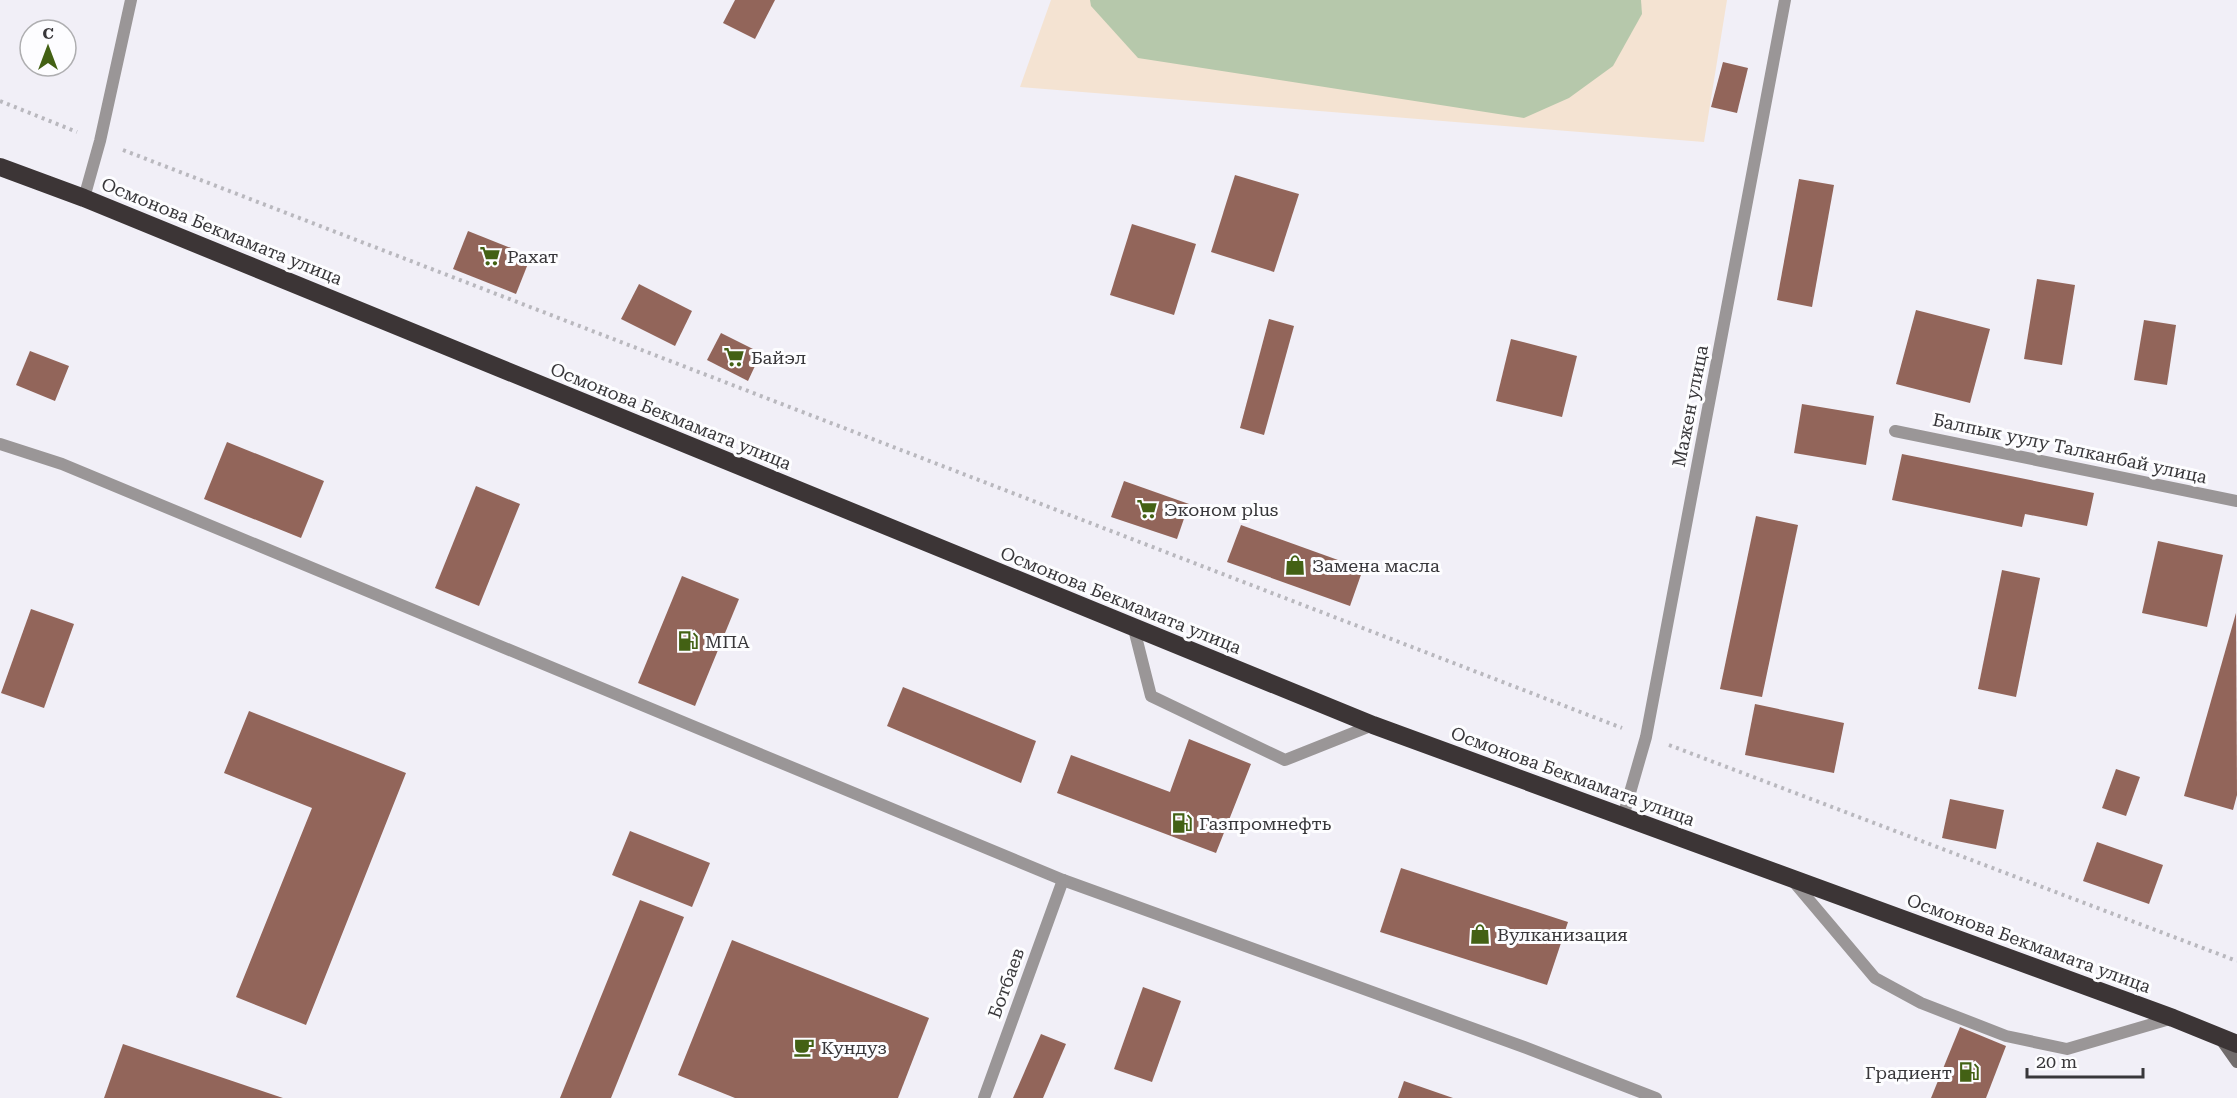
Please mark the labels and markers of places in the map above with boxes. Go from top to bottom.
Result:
supermarket icon: Рахат [478,244,502,268]
place label: Рахат [507,246,558,267]
supermarket icon: Байэл [722,345,746,369]
place label: Байэл [751,347,806,368]
supermarket icon: Эконом plus [1135,497,1159,521]
place label: Эконом plus [1164,499,1278,520]
shop icon: Замена масла [1283,553,1307,577]
place label: Замена масла [1312,555,1440,576]
fuel station icon: МПА [676,629,700,653]
place label: МПА [705,631,750,652]
fuel station icon: Газпромнефть [1170,811,1194,835]
place label: Газпромнефть [1199,813,1332,834]
shop icon: Вулканизация [1468,922,1492,946]
place label: Вулканизация [1497,924,1628,945]
cafe icon: Кундуз [792,1035,816,1059]
place label: Кундуз [821,1037,887,1058]
fuel station icon: Градиент [1957,1060,1981,1084]
place label: Градиент [1865,1062,1952,1083]

